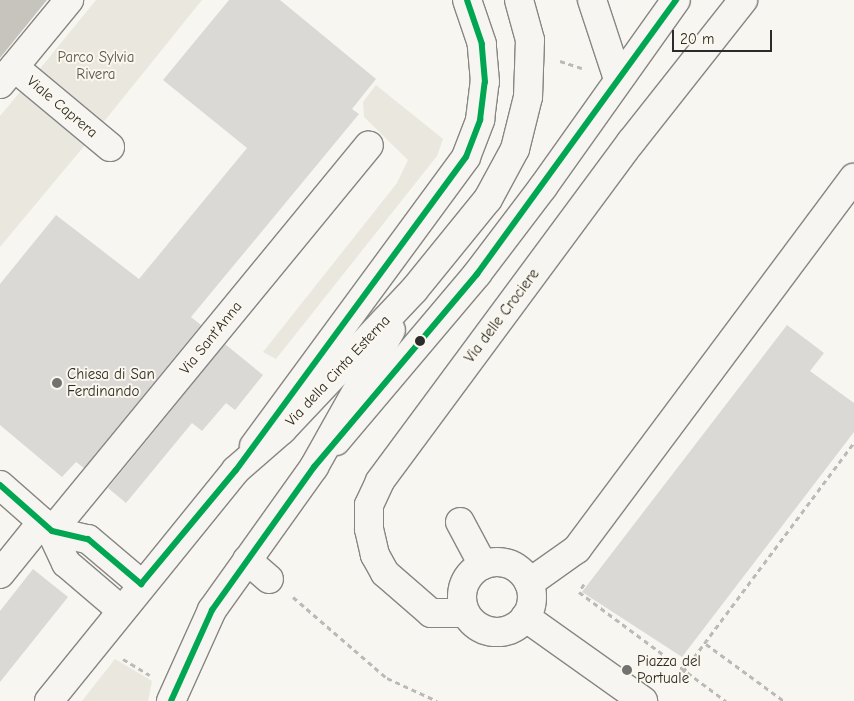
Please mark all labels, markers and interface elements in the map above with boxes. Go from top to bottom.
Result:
scale bar [674,20,774,52]
text: 20 m [680,30,714,48]
park label: Parco Sylvia Rivera [58,48,134,83]
street label: Viale Caprera [23,72,101,142]
street label: Via delle Crociere [461,265,543,367]
street label: Via Sant'Anna [176,298,246,378]
street label: Via della Cinta Esterna [282,312,394,430]
unlabelled marker [415,336,425,346]
place label: Chiesa di San Ferdinando [67,365,155,400]
marker: Chiesa di San Ferdinando [51,377,63,389]
place label: Piazza del Portuale [637,652,701,687]
marker: Piazza del Portuale [621,664,633,676]

